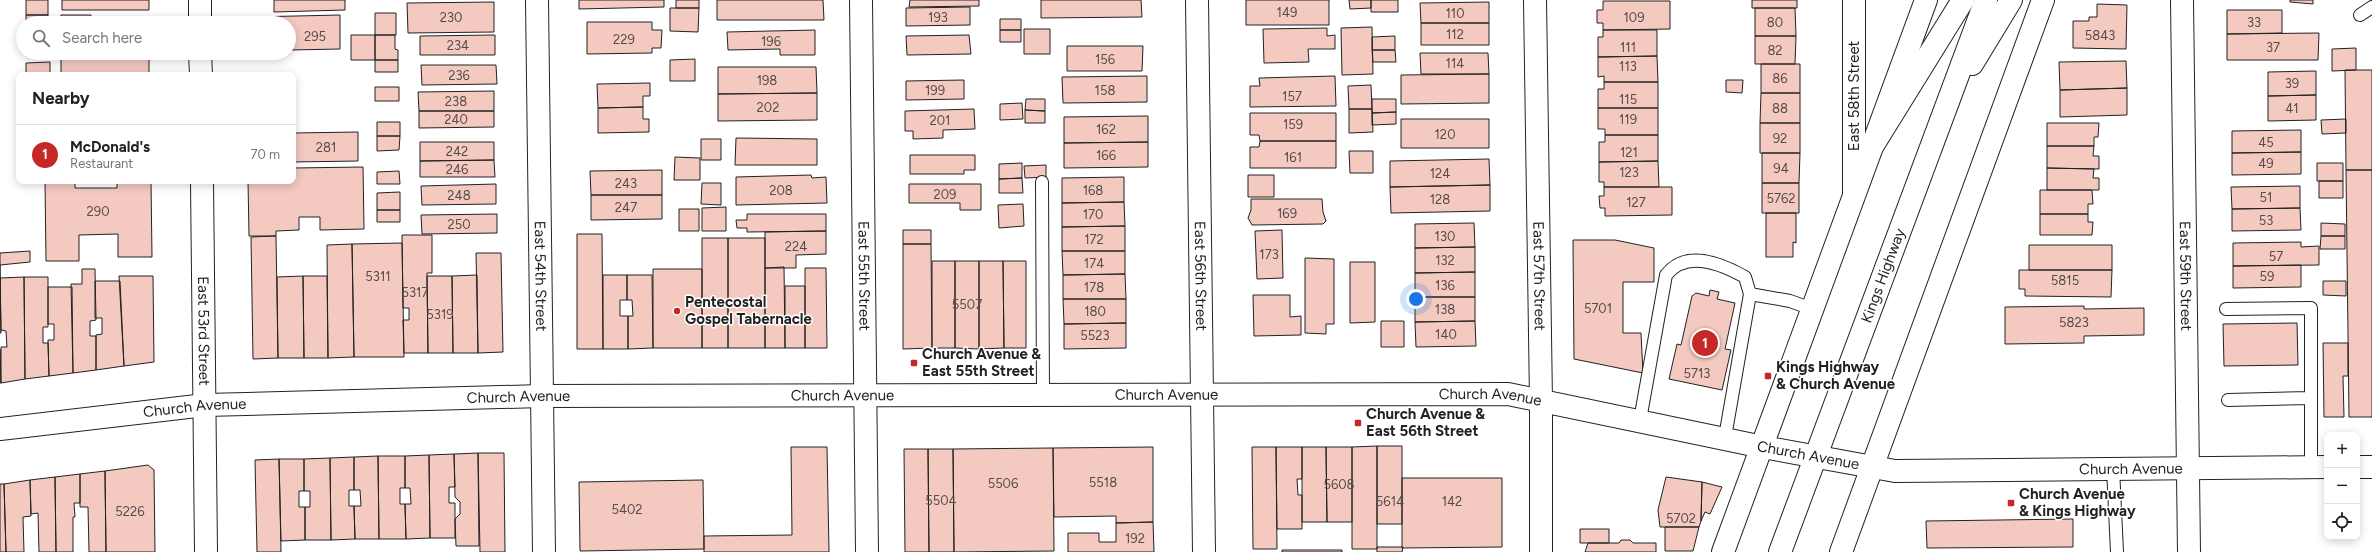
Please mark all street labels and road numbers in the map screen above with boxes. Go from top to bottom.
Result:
street label: East 58th Street [1845,40,1863,151]
street label: East 54th Street [531,221,550,332]
street label: East 55th Street [854,221,874,331]
street label: East 56th Street [1191,221,1210,331]
street label: East 57th Street [1529,221,1549,331]
street label: East 59th Street [2176,221,2195,331]
street label: Kings Highway [1857,226,1909,325]
street label: East 53rd Street [194,276,213,386]
street label: Church Avenue [1439,385,1543,410]
street label: Church Avenue [791,386,894,404]
street label: Church Avenue [1115,386,1218,404]
street label: Church Avenue [466,387,570,407]
street label: Church Avenue [142,395,247,421]
street label: Church Avenue [1755,437,1861,473]
street label: Church Avenue [2079,459,2183,478]

